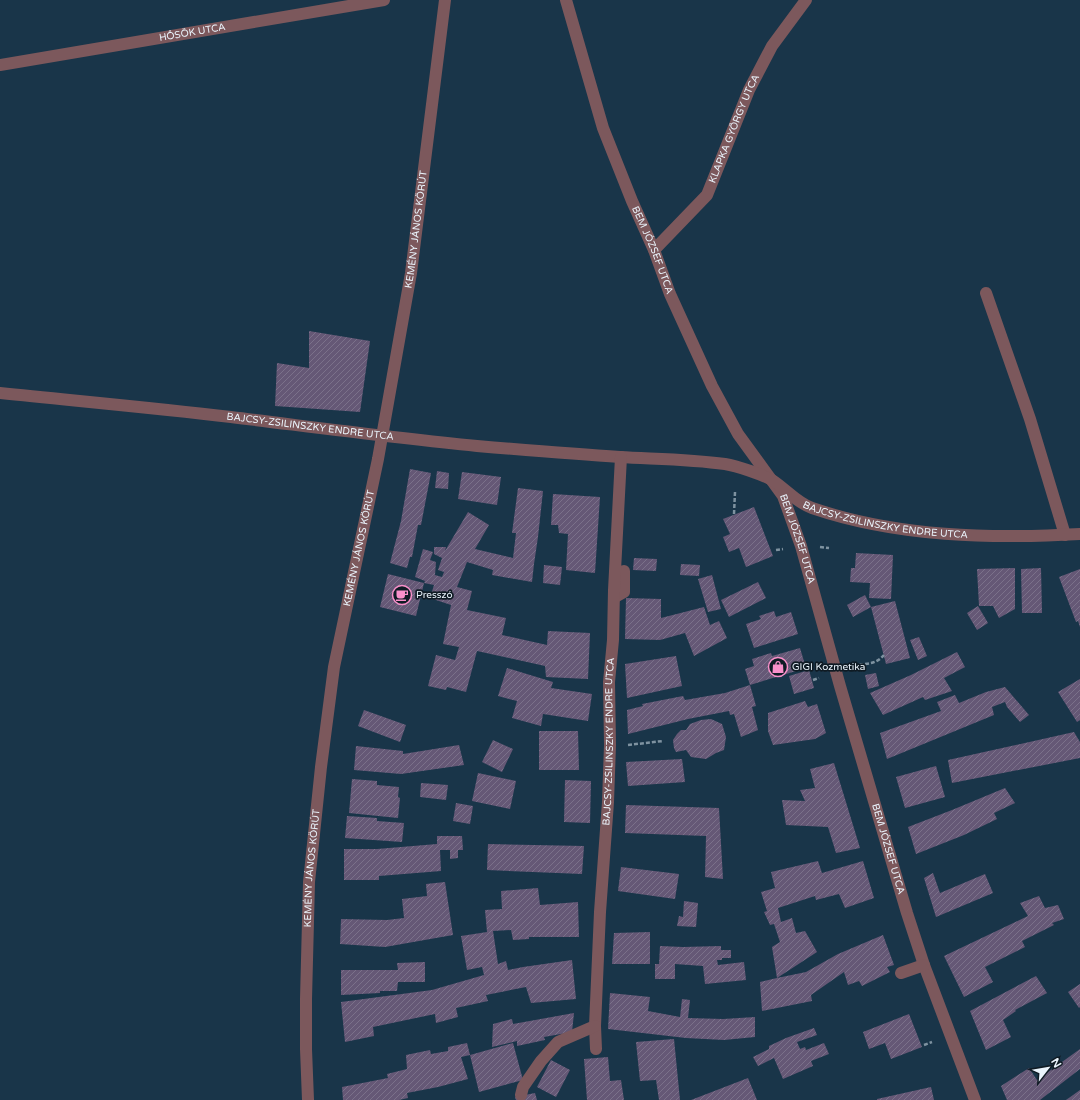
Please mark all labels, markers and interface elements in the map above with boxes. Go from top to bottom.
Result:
street label: HŐSÖK UTCA [158,21,226,44]
street label: KLAPKA GYÖRGY UTCA [706,72,762,185]
street label: KEMÉNY JÁNOS KÖRÚT [402,170,430,289]
street label: BEM JÓZSEF UTCA [629,204,676,296]
street label: BAJCSY-ZSILINSZKY ENDRE UTCA [226,411,394,443]
street label: KEMÉNY JÁNOS KÖRÚT [341,489,377,607]
street label: BEM JÓZSEF UTCA [777,492,817,585]
street label: BAJCSY-ZSILINSZKY ENDRE UTCA [801,499,968,541]
cafe icon: Presszó [391,584,413,606]
place label: Presszó [416,589,453,601]
shop icon: GIGI Kozmetika [767,656,789,678]
street label: BAJCSY-ZSILINSZKY ENDRE UTCA [600,657,617,826]
place label: GIGI Kozmetika [792,661,865,673]
street label: BEM JÓZSEF UTCA [869,802,907,896]
street label: KEMÉNY JÁNOS KÖRÚT [302,809,323,928]
north arrow [1028,1048,1068,1088]
text: N [1048,1056,1064,1070]

